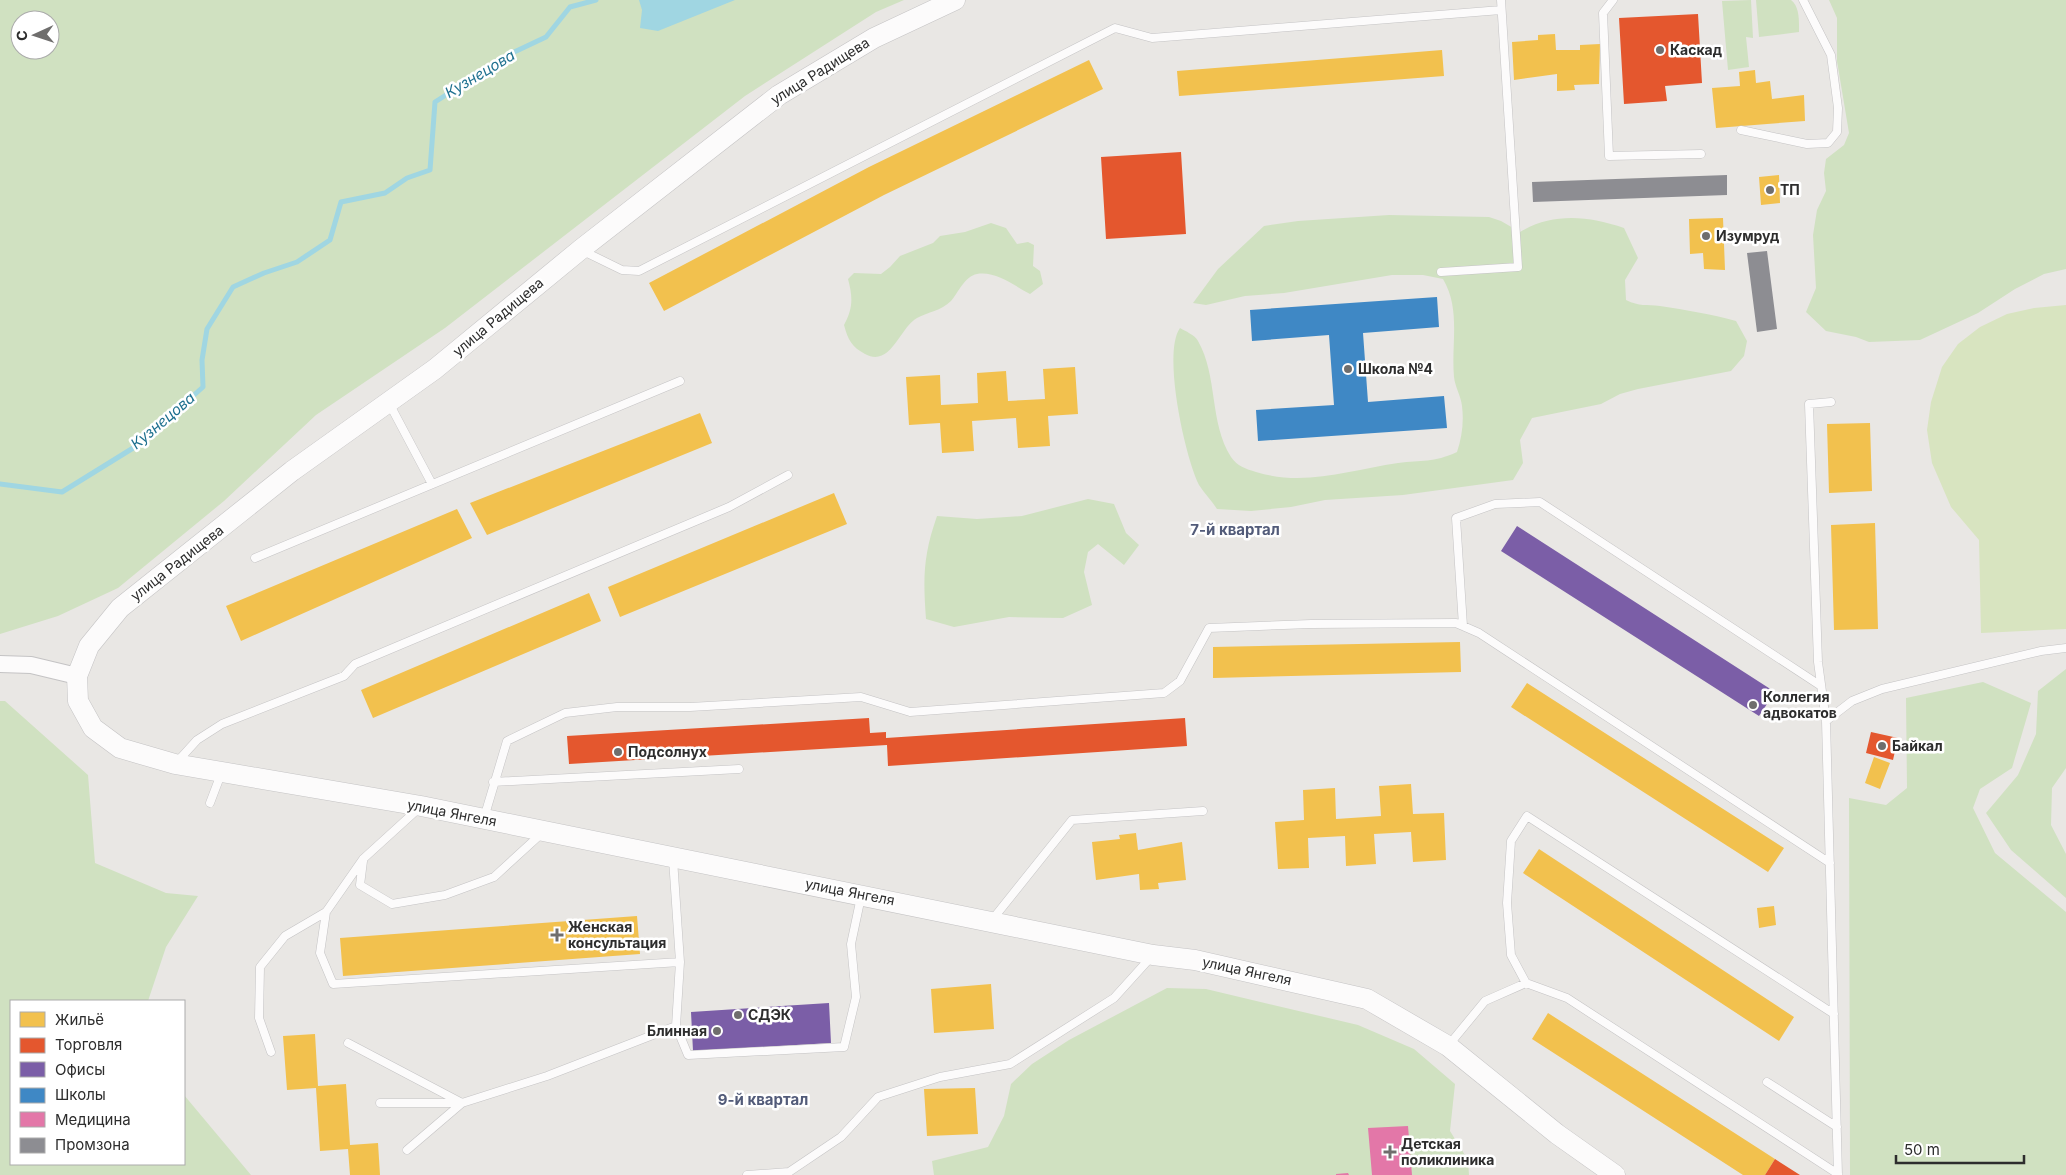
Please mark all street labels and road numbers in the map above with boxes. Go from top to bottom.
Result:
street label: улица Радищева [767,33,872,108]
street label: улица Радищева [449,274,546,359]
street label: улица Радищева [127,521,226,604]
street label: улица Янгеля [406,795,498,830]
street label: улица Янгеля [804,874,896,909]
street label: улица Янгеля [1201,953,1293,988]

